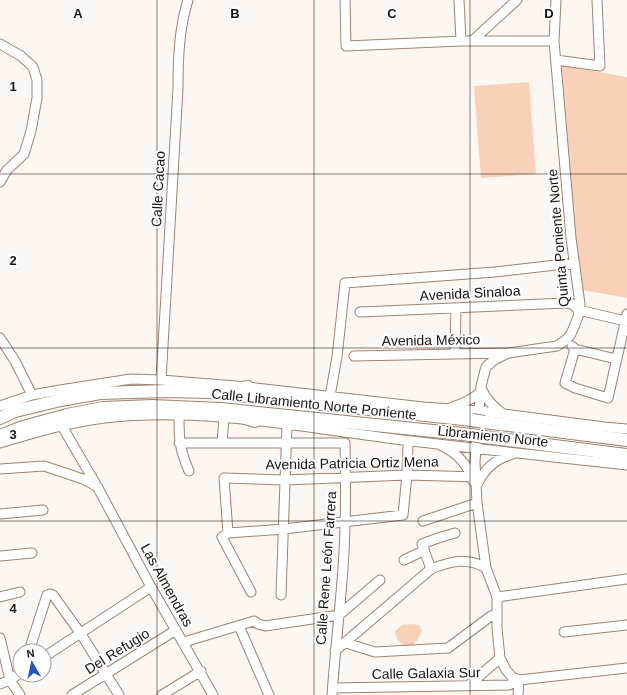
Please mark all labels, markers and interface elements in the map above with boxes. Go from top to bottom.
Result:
text: A [73,6,83,21]
text: B [230,6,240,21]
text: C [387,6,397,21]
text: D [544,6,554,21]
text: 1 [9,79,17,94]
street label: Calle Cacao [148,150,168,227]
street label: Quinta Poniente Norte [544,168,572,308]
text: 2 [9,253,17,268]
street label: Avenida Sinaloa [419,282,521,304]
street label: Avenida México [382,331,481,349]
street label: Calle Libramiento Norte Poniente [211,385,418,423]
street label: Libramiento Norte [437,422,549,450]
text: 3 [9,427,17,442]
street label: Avenida Patricia Ortiz Mena [265,453,439,473]
street label: Calle Rene León Farrera [313,490,339,645]
street label: Las Almendras [138,541,196,629]
text: 4 [9,601,17,616]
street label: Del Refugio [82,625,152,677]
north arrow [12,643,52,683]
text: N [26,647,35,660]
street label: Calle Galaxia Sur [371,664,481,682]

